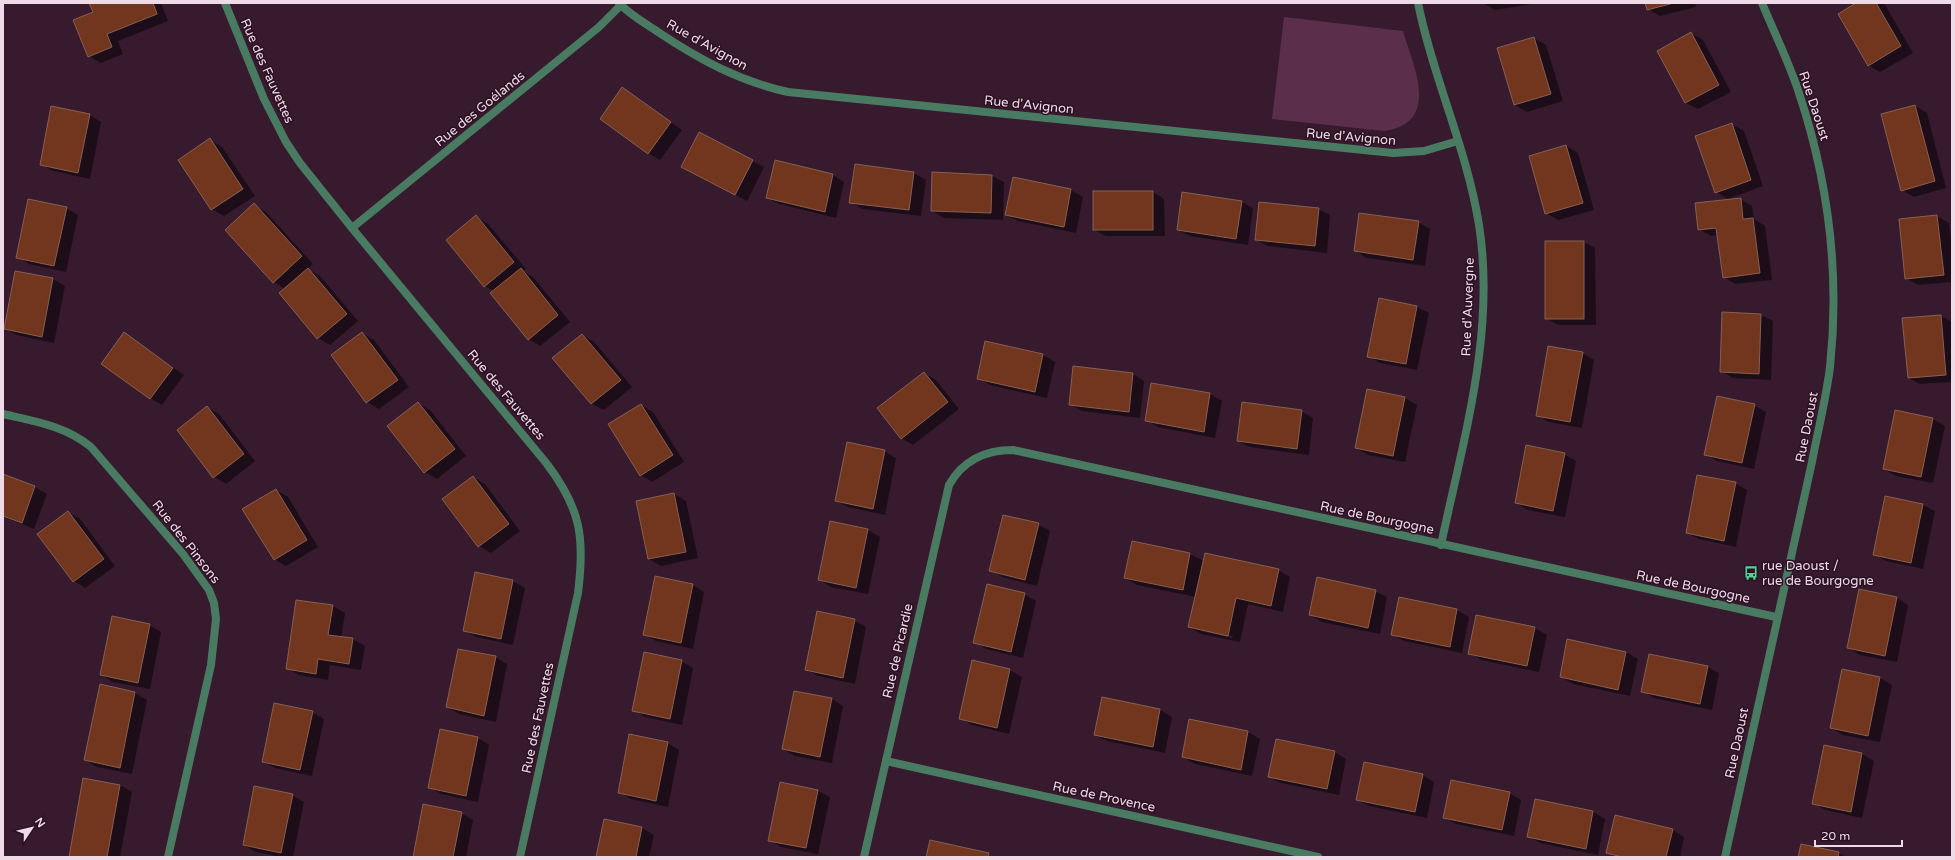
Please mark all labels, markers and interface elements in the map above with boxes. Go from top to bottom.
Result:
street label: Rue des Fauvettes [237,16,297,126]
street label: Rue d'Avignon [664,16,750,74]
street label: Rue des Goélands [432,68,528,150]
street label: Rue Daoust [1795,69,1833,143]
street label: Rue d'Avignon [983,92,1075,118]
street label: Rue d'Avignon [1305,125,1397,149]
street label: Rue d'Auvergne [1458,257,1478,357]
street label: Rue des Fauvettes [464,347,548,443]
street label: Rue Daoust [1792,390,1822,464]
street label: Rue des Pinsons [149,497,223,587]
street label: Rue de Bourgogne [1319,498,1435,538]
place label: rue Daoust / rue de Bourgogne [1762,558,1874,589]
bus stop icon: rue Daoust / rue de Bourgogne [1743,565,1759,581]
street label: Rue de Bourgogne [1635,567,1751,607]
street label: Rue de Picardie [879,602,917,700]
street label: Rue des Fauvettes [518,661,558,775]
street label: Rue Daoust [1722,706,1752,780]
street label: Rue de Provence [1051,778,1157,816]
north arrow [12,808,52,848]
text: N [32,815,48,830]
scale bar [1815,822,1902,848]
text: 20 m [1821,829,1850,843]

